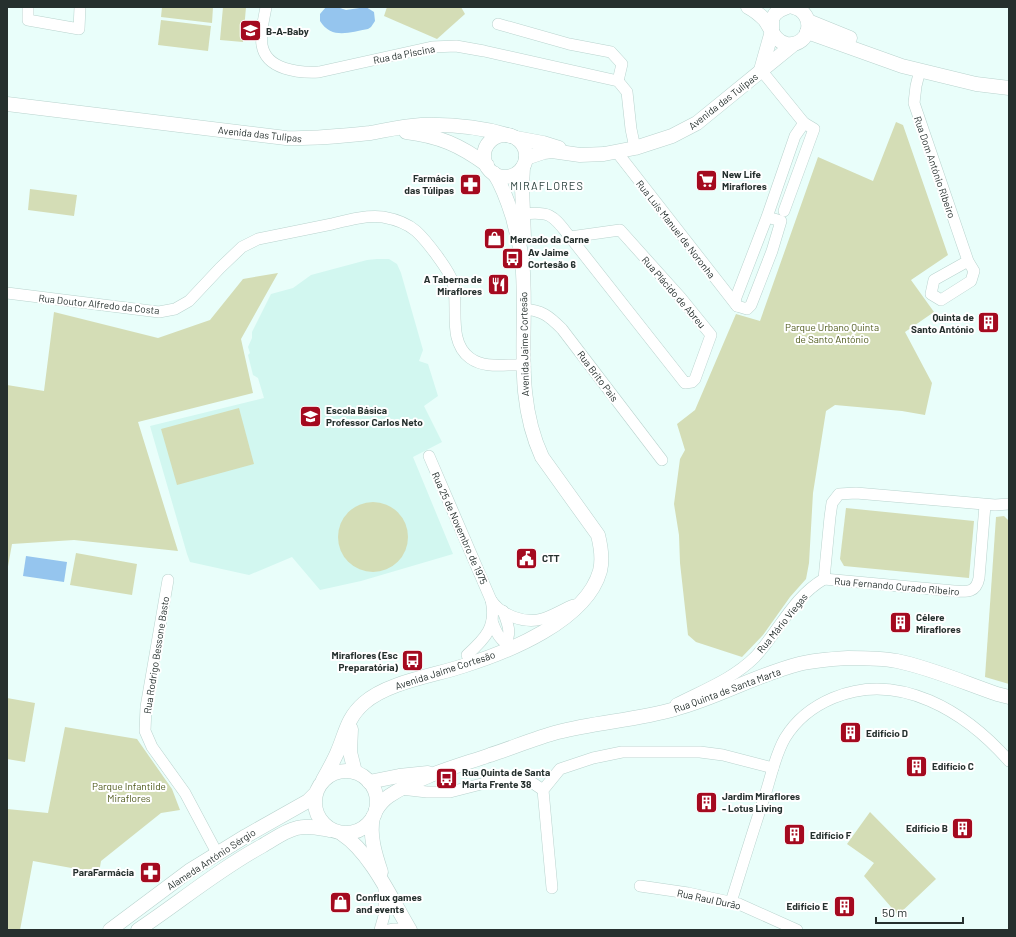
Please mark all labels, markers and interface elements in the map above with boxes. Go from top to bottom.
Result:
school or university icon: B-A-Baby [237,18,263,44]
place label: B-A-Baby [266,25,309,37]
street label: Rua da Piscina [372,42,436,66]
street label: Avenida das Tulipas [686,70,760,132]
street label: Rua Dom António Ribeiro [912,114,958,220]
street label: Avenida das Tulipas [217,124,303,144]
supermarket icon: New Life Miraflores [693,167,719,193]
place label: New Life Miraflores [722,168,767,192]
pharmacy icon: Farmácia das Túlipas [457,171,483,197]
place label: Farmácia das Túlipas [404,172,454,196]
street label: Rua Luís Manuel de Noronha [634,178,718,280]
district label: MIRAFLORES [510,179,584,192]
shop icon: Mercado da Carne [481,226,507,252]
place label: Mercado da Carne [510,233,590,245]
bus stop icon: Av Jaime Cortesão 6 [500,245,526,271]
place label: Av Jaime Cortesão 6 [528,246,576,270]
street label: Rua Plácido de Abreu [640,254,708,330]
restaurant icon: A Taberna de Miraflores [485,272,511,298]
place label: A Taberna de Miraflores [424,273,483,297]
street label: Rua Doutor Alfredo da Costa [38,292,160,316]
street label: Avenida Jaime Cortesão [517,292,531,396]
building icon: Quinta de Santo António [976,310,1002,336]
place label: Quinta de Santo António [911,311,975,335]
park label: Parque Urbano Quinta de Santo António [785,321,879,345]
street label: Rua Brito Pais [575,348,621,404]
school or university icon: Escola Básica Professor Carlos Neto [297,403,323,429]
place label: Escola Básica Professor Carlos Neto [326,404,423,428]
street label: Rua 25 de Novembro de 1975 [430,470,490,586]
public building icon: CTT [514,545,540,571]
place label: CTT [542,552,560,564]
street label: Rua Fernando Curado Ribeiro [834,575,960,597]
street label: Rua Mário Viegas [754,591,810,655]
street label: Rua Rodrigo Bessone Basto [141,595,171,715]
building icon: Célere Miraflores [887,610,913,636]
place label: Célere Miraflores [916,611,961,635]
street label: Avenida Jaime Cortesão [393,648,497,692]
bus stop icon: Miraflores (Esc Preparatória) [400,648,426,674]
place label: Miraflores (Esc Preparatória) [332,649,399,673]
street label: Rua Quinta de Santa Marta [672,665,782,715]
building icon: Edifício D [838,720,864,746]
place label: Edifício D [866,727,908,739]
building icon: Edifício C [904,753,930,779]
place label: Edifício C [932,760,974,772]
bus stop icon: Rua Quinta de Santa Marta Frente 38 [433,765,459,791]
place label: Rua Quinta de Santa Marta Frente 38 [462,766,550,790]
park label: Parque Infantilde Miraflores [92,780,166,804]
building icon: Jardim Miraflores - Lotus Living [693,789,719,815]
place label: Jardim Miraflores - Lotus Living [722,790,800,814]
building icon: Edifício B [950,815,976,841]
building icon: Edifício F [782,822,808,848]
place label: Edifício B [906,822,948,834]
street label: Alameda António Sérgio [164,826,258,892]
place label: Edifício F [810,829,852,841]
pharmacy icon: ParaFarmácia [137,859,163,885]
place label: ParaFarmácia [73,866,134,878]
street label: Rua Raul Durão [676,886,742,912]
shop icon: Conflux games and events [327,890,353,916]
place label: Conflux games and events [356,891,422,915]
building icon: Edifício E [831,893,857,919]
scale bar [876,899,963,925]
place label: Edifício E [786,900,828,912]
text: 50 m [882,905,907,919]

